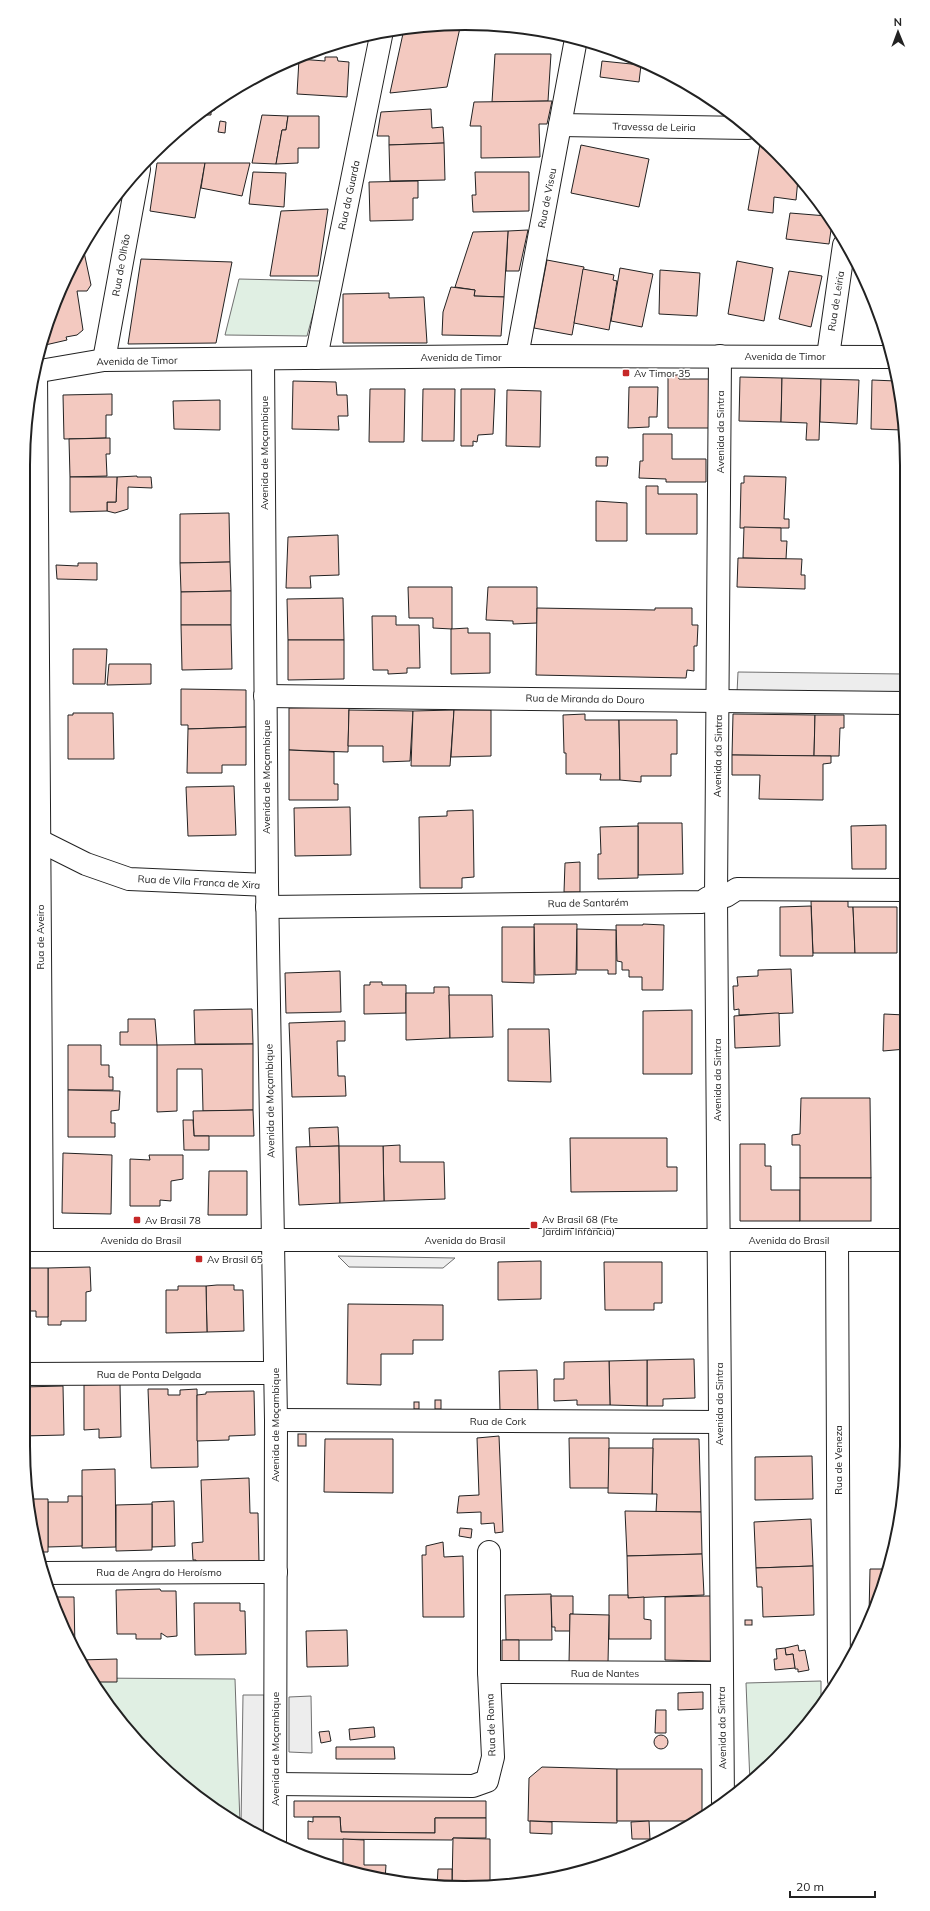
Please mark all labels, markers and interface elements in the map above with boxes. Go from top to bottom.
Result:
north arrow [878,12,918,52]
text: N [894,15,902,29]
street label: Travessa de Leiria [612,120,696,134]
street label: Rua da Guarda [335,159,363,231]
street label: Rua de Viseu [535,167,559,229]
street label: Rua de Olhão [109,233,133,297]
street label: Rua de Leiria [825,270,847,332]
street label: Avenida de Timor [744,350,826,363]
street label: Avenida de Timor [420,351,502,364]
street label: Avenida de Timor [96,354,178,368]
place label: Av Timor 35 [634,367,690,380]
marker: Av Timor 35 [621,368,631,378]
street label: Avenida da Sintra [714,391,727,473]
street label: Avenida de Moçambique [258,396,271,510]
street label: Rua de Miranda do Douro [525,691,645,707]
street label: Avenida da Sintra [711,715,725,797]
street label: Avenida de Moçambique [260,720,273,834]
street label: Rua de Vila Franca de Xira [137,872,261,892]
street label: Rua de Santarém [548,896,629,910]
street label: Rua de Aveiro [34,904,47,969]
street label: Avenida da Sintra [711,1039,724,1121]
street label: Avenida de Moçambique [263,1044,277,1158]
place label: Av Brasil 68 (Fte Jardim Infância) [542,1213,618,1238]
place label: Av Brasil 78 [145,1214,201,1227]
marker: Av Brasil 78 [132,1215,142,1225]
marker: Av Brasil 68 (Fte Jardim Infância) [529,1220,539,1230]
street label: Avenida do Brasil [100,1234,182,1247]
street label: Avenida do Brasil [424,1234,506,1247]
street label: Avenida do Brasil [748,1234,830,1247]
place label: Av Brasil 65 [207,1253,263,1266]
marker: Av Brasil 65 [194,1254,204,1264]
street label: Avenida da Sintra [713,1363,726,1445]
street label: Rua de Ponta Delgada [97,1368,201,1381]
street label: Avenida de Moçambique [269,1368,282,1482]
street label: Rua de Cork [470,1415,527,1428]
street label: Rua de Veneza [832,1425,845,1495]
street label: Rua de Angra do Heroísmo [96,1566,222,1579]
street label: Rua de Nantes [571,1667,639,1680]
street label: Avenida da Sintra [715,1687,729,1769]
street label: Avenida de Moçambique [269,1692,282,1806]
street label: Rua de Roma [483,1693,499,1757]
scale bar [790,1873,875,1899]
text: 20 m [796,1879,824,1894]

